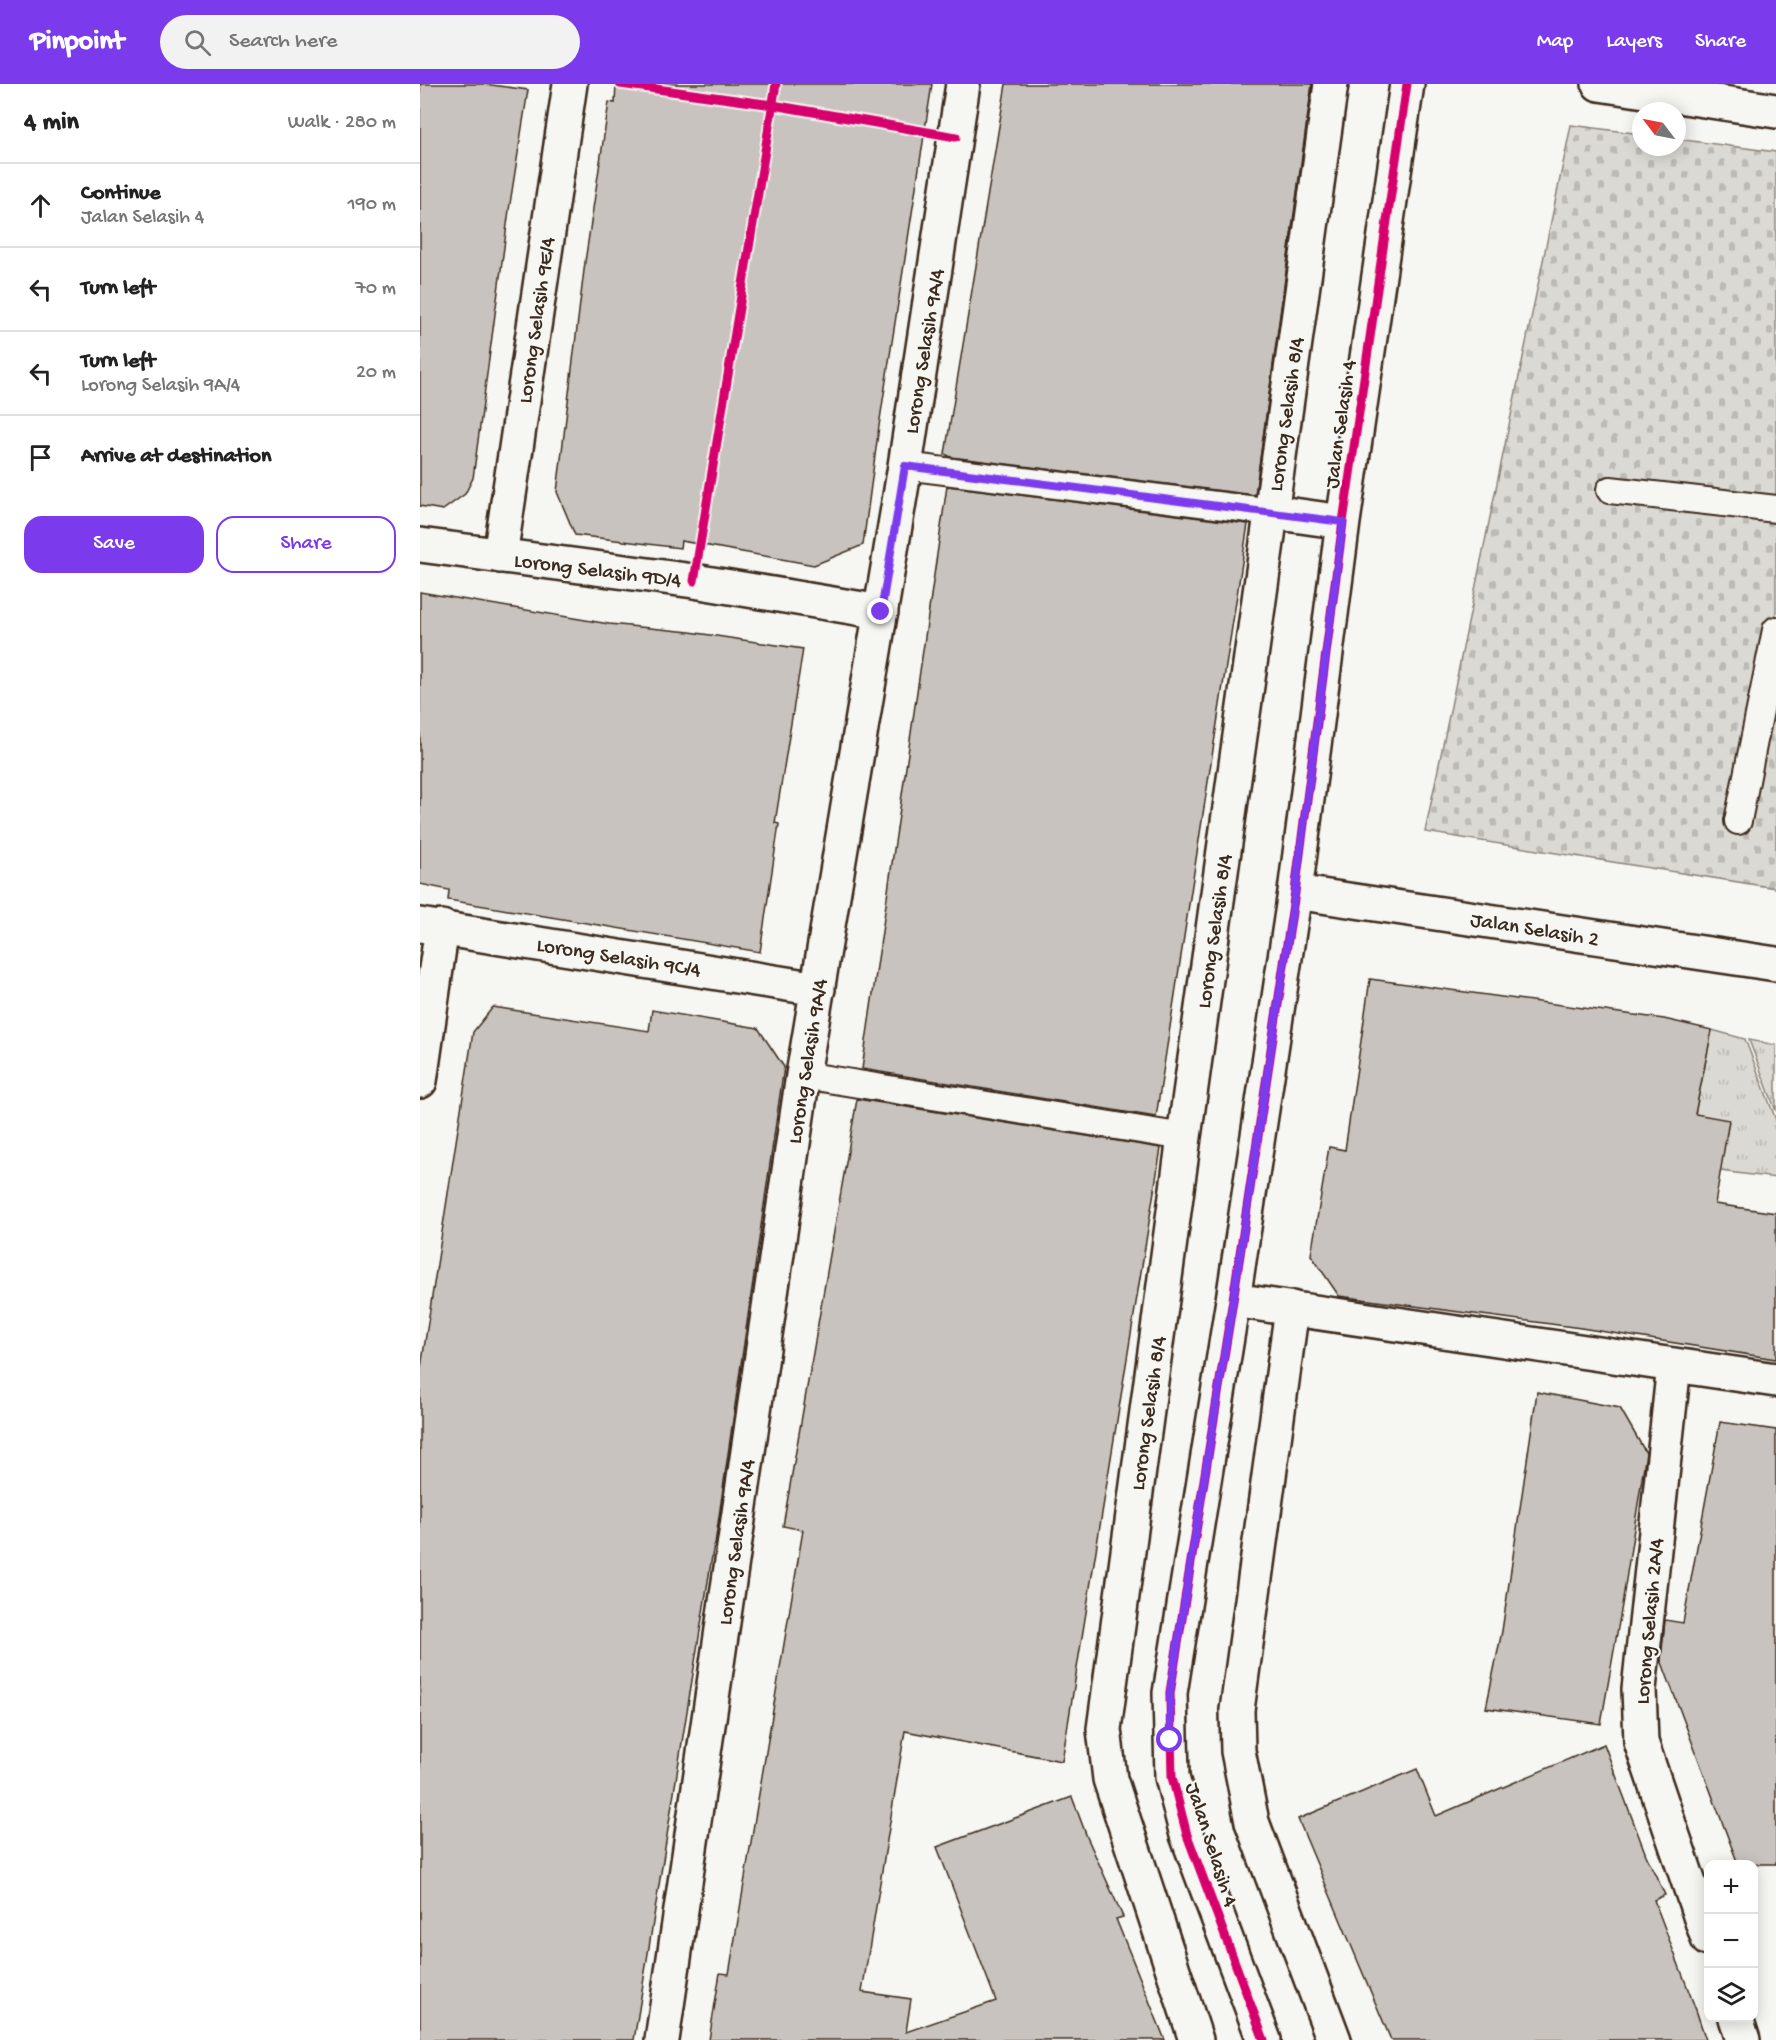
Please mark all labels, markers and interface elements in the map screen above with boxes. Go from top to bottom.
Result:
search box [160,15,580,69]
text: Pinpoint [30,26,124,59]
icon: search [181,26,214,59]
text: Search here [229,29,337,55]
text: Map [1537,30,1573,55]
text: Layers [1606,30,1662,55]
text: Share [1695,30,1746,55]
north arrow [1632,102,1686,156]
text: 4 min [24,108,79,139]
text: Walk · 280 m [288,112,396,135]
text: Continue [81,181,161,207]
icon: ahead [24,189,57,222]
text: 190 m [348,194,396,217]
text: Jalan Selasih 4 [81,207,204,230]
street label: Lorong Selasih 9E/4 [514,236,563,405]
street label: Lorong Selasih 9A/4 [901,267,952,436]
icon: left [24,273,57,306]
text: Turn left [81,276,155,302]
text: 70 m [355,278,396,301]
street label: Lorong Selasih 8/4 [1265,336,1312,493]
text: Turn left [81,349,155,375]
icon: left [24,357,57,390]
street label: Jalan Selasih 4 [1321,359,1364,490]
text: 20 m [356,362,396,385]
text: Lorong Selasih 9A/4 [81,375,240,398]
icon: arrive [24,441,57,474]
text: Arrive at destination [81,444,271,470]
button: Save [24,516,204,573]
button: Share [216,516,396,573]
street label: Lorong Selasih 9D/4 [512,550,683,595]
route end [867,598,893,624]
street label: Lorong Selasih 8/4 [1193,853,1240,1010]
street label: Jalan Selasih 2 [1468,909,1600,954]
street label: Lorong Selasih 9C/4 [534,934,702,985]
street label: Lorong Selasih 9A/4 [784,977,835,1146]
street label: Lorong Selasih 8/4 [1127,1335,1174,1492]
street label: Lorong Selasih 9A/4 [714,1458,762,1627]
street label: Lorong Selasih 2A/4 [1632,1537,1671,1706]
route start [1156,1726,1182,1752]
street label: Jalan Selasih 4 [1178,1780,1242,1911]
map controls [1704,1860,1758,2022]
button: + [1704,1860,1758,1914]
button: − [1704,1914,1758,1968]
button: layers [1704,1968,1758,2022]

